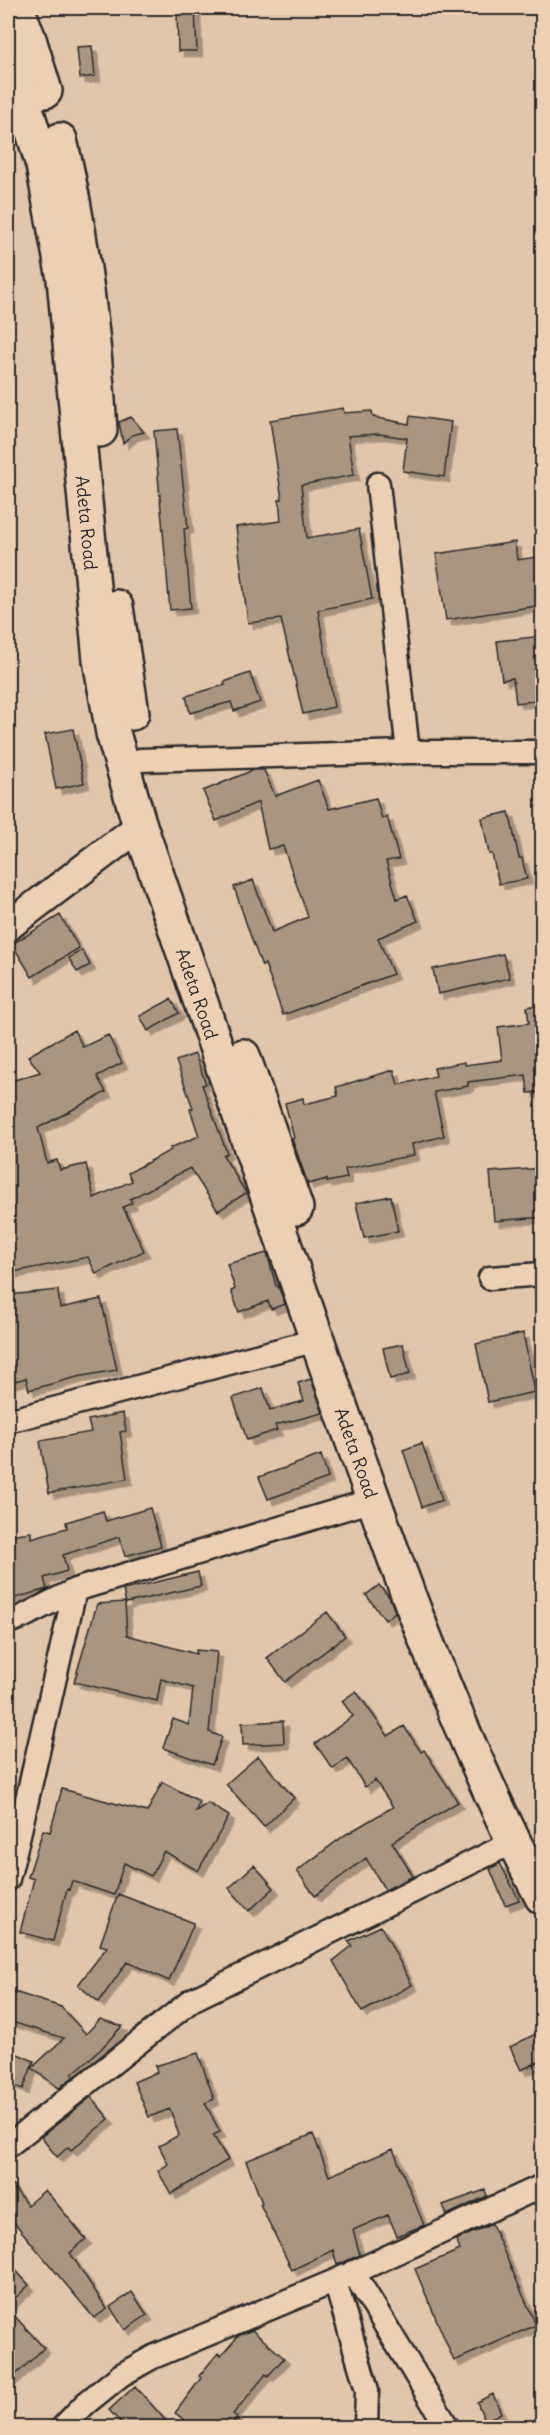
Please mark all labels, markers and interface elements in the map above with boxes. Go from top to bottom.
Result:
street label: Adeta Road [71,475,103,571]
street label: Adeta Road [171,945,224,1043]
street label: Adeta Road [330,1404,383,1502]

